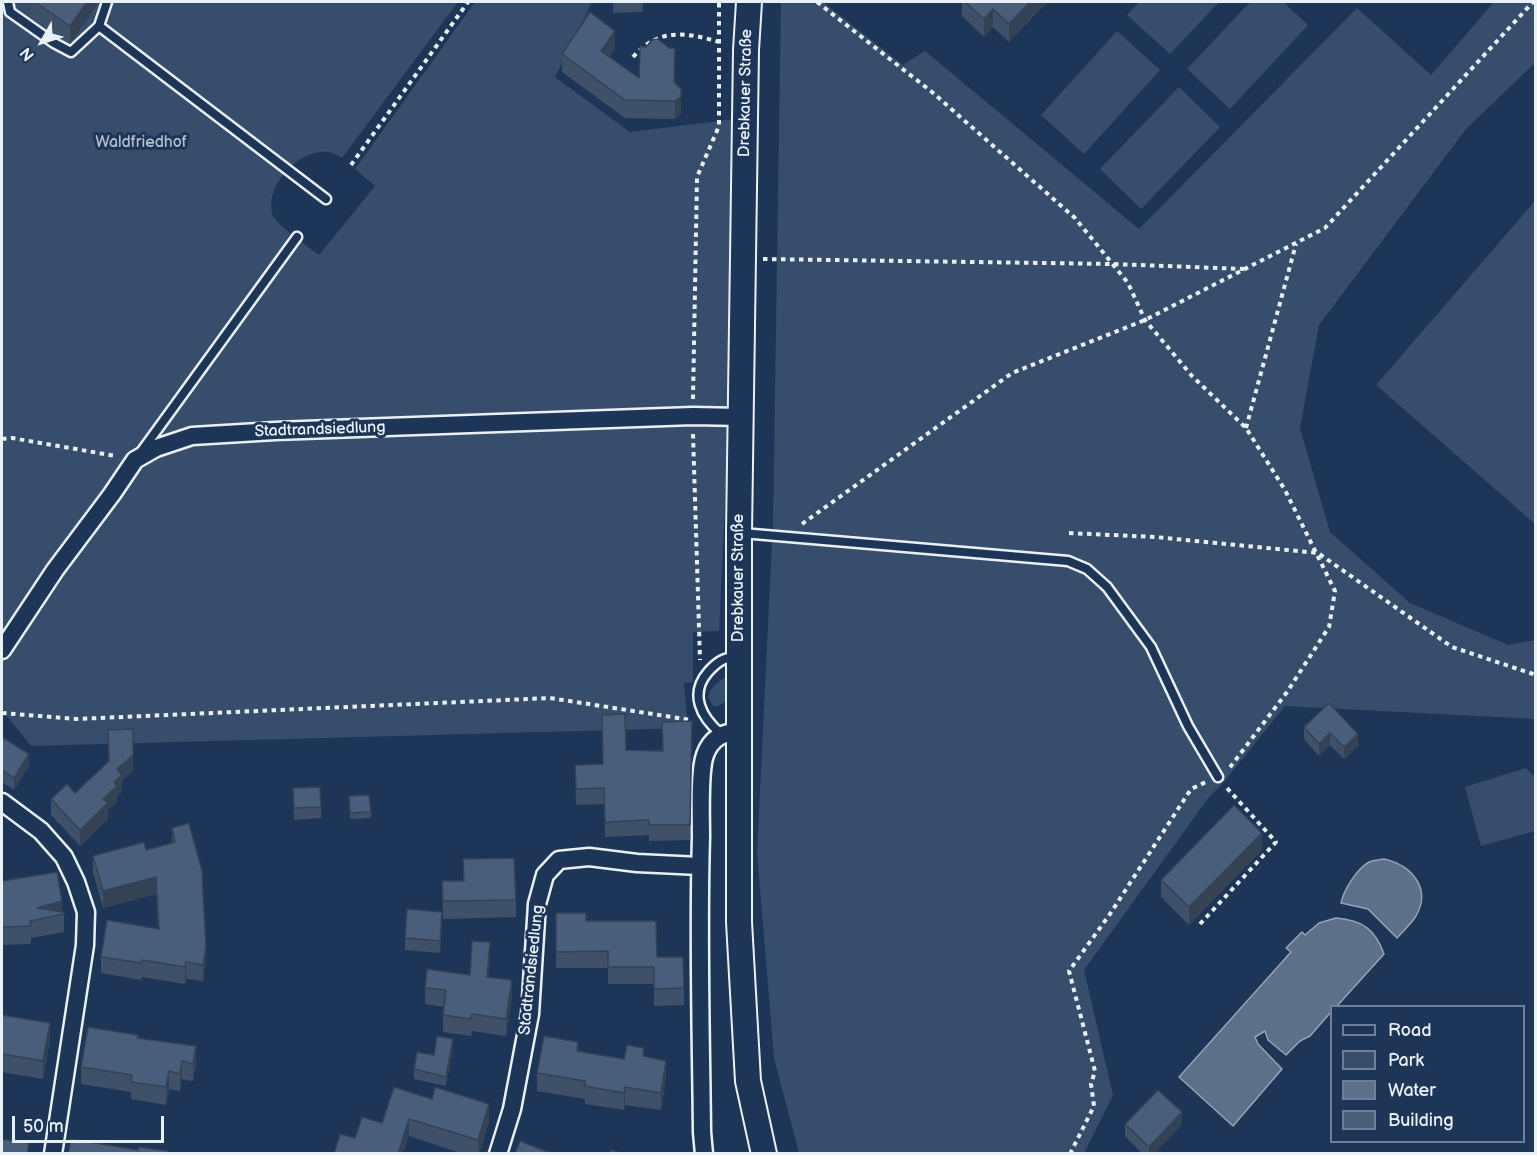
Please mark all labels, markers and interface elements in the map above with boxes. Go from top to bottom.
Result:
north arrow [12,12,72,72]
street label: Drebkauer Straße [735,29,757,157]
text: N [16,43,39,64]
park label: Waldfriedhof [95,133,187,153]
street label: Stadtrandsiedlung [254,418,386,442]
street label: Drebkauer Straße [729,514,749,642]
street label: Stadtrandsiedlung [516,904,548,1036]
legend [1330,1005,1525,1143]
text: Road [1388,1020,1432,1041]
text: Park [1388,1050,1424,1071]
text: Water [1388,1080,1436,1101]
scale bar [15,1104,166,1142]
text: Building [1388,1110,1454,1131]
text: 50 m [23,1116,64,1137]

